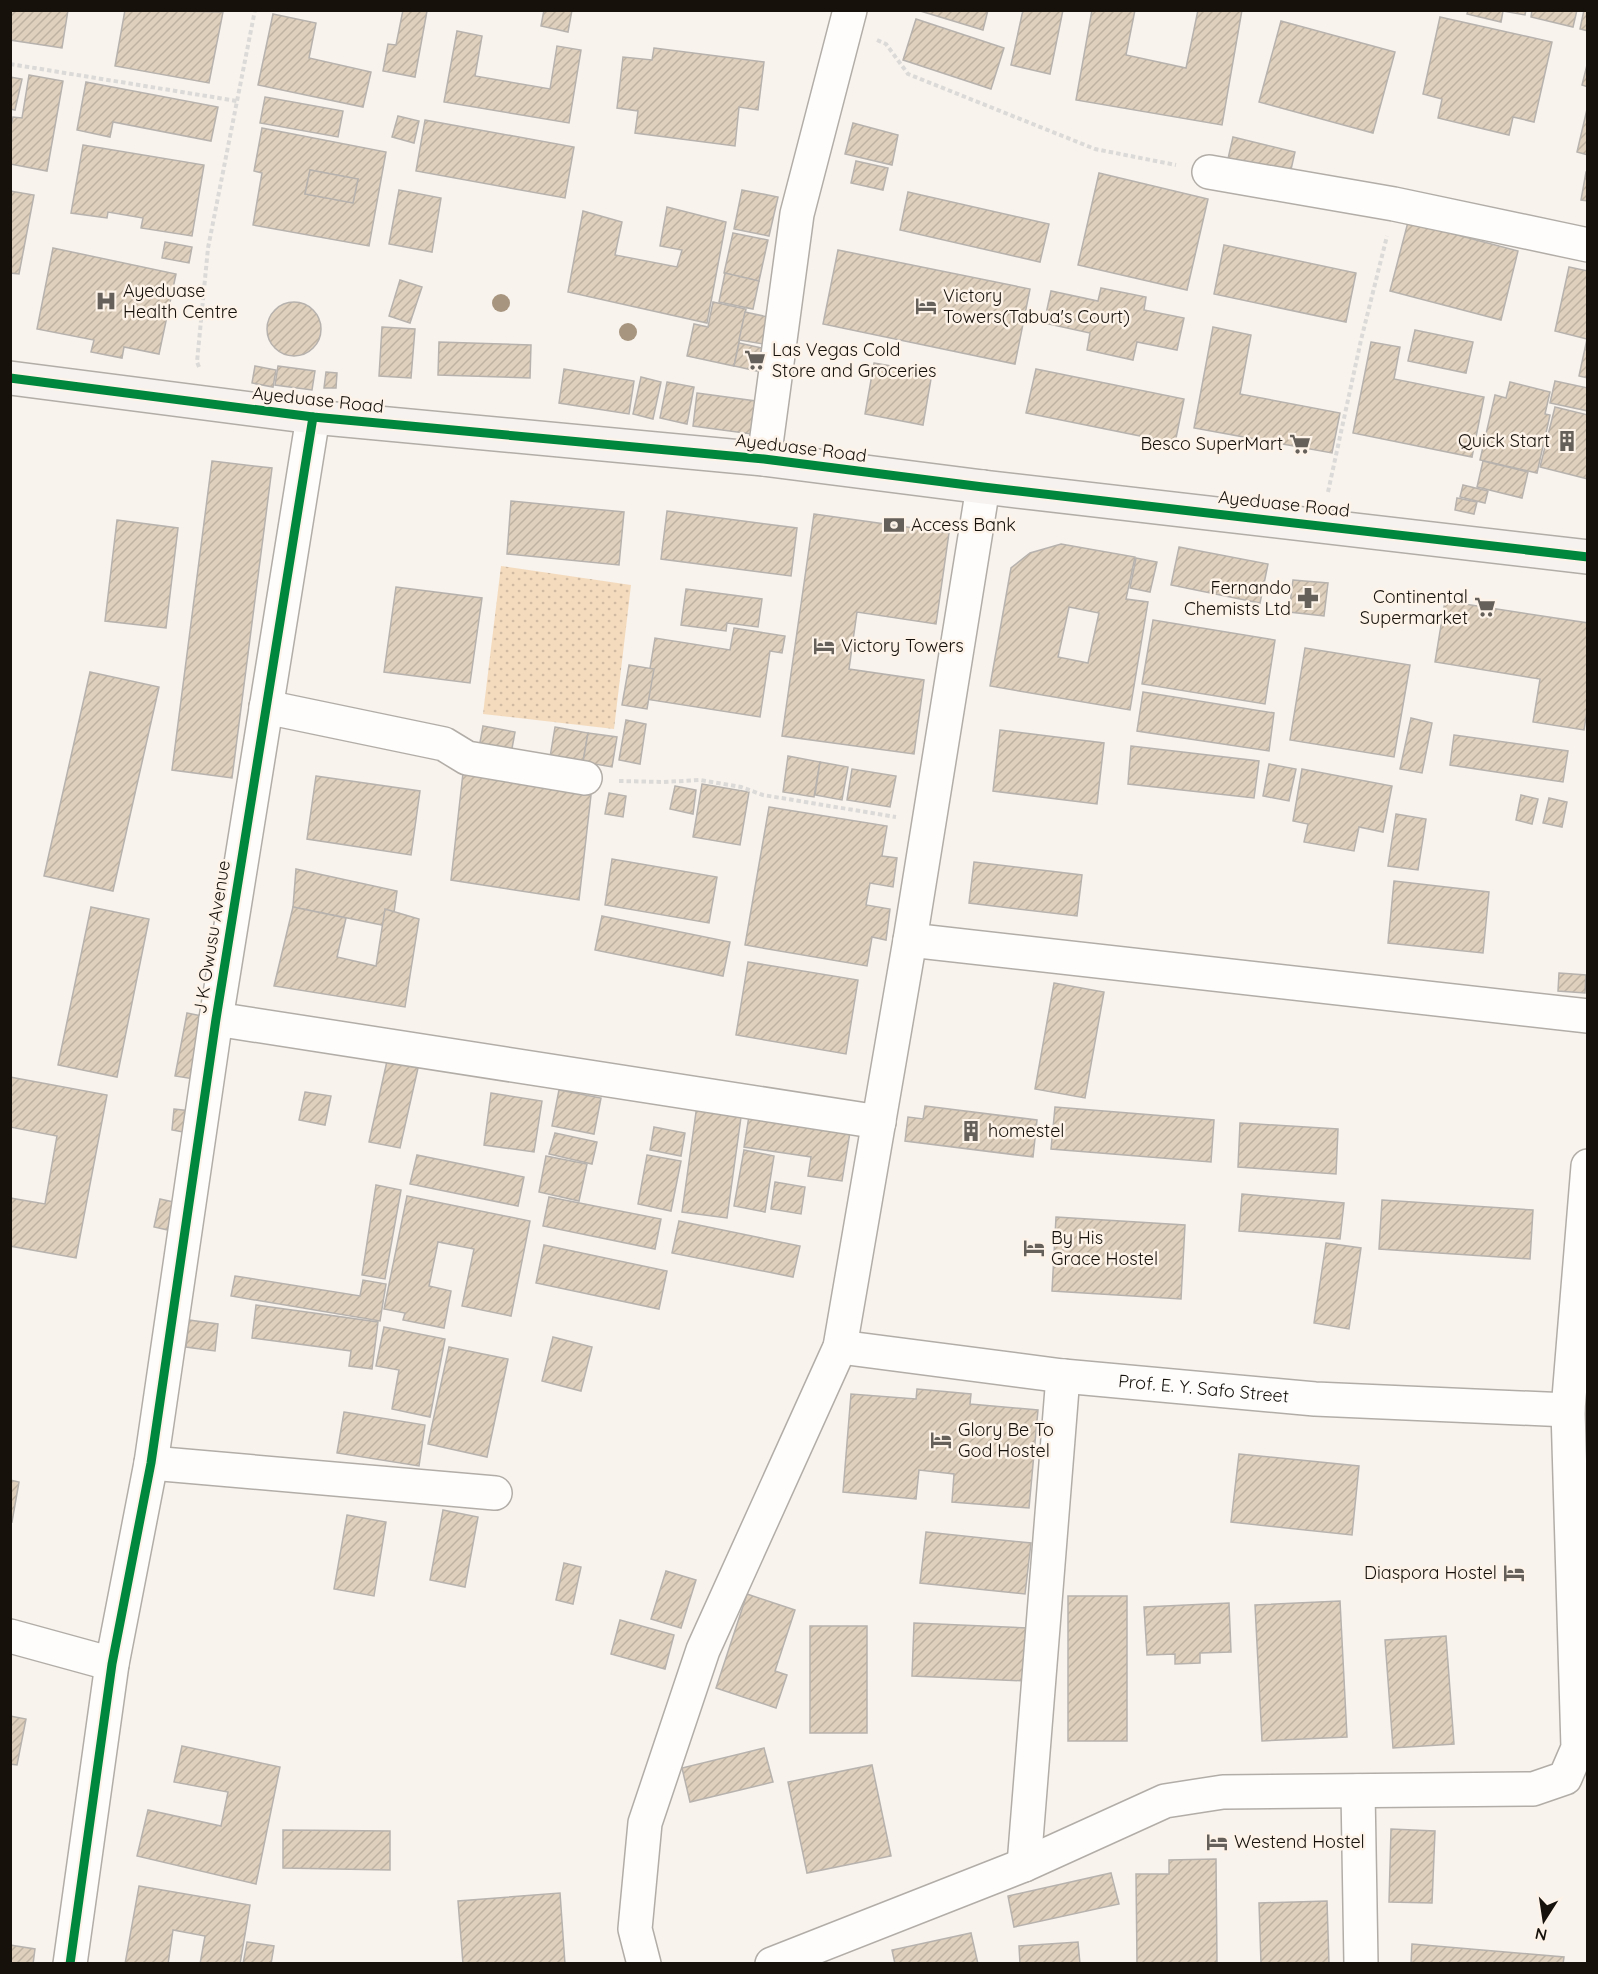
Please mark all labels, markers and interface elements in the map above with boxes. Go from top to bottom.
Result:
place label: Ayeduase Health Centre [123,279,238,323]
place label: Victory Towers(Tabua's Court) [943,284,1130,328]
hospital icon: Ayeduase Health Centre [94,289,118,313]
hotel icon: Victory Towers(Tabua's Court) [914,294,938,318]
place label: Las Vegas Cold Store and Groceries [772,338,937,382]
supermarket icon: Las Vegas Cold Store and Groceries [743,348,767,372]
street label: Ayeduase Road [251,381,385,418]
street label: Ayeduase Road [734,428,868,467]
place label: Quick Start [1458,429,1550,452]
building icon: Quick Start [1555,429,1579,453]
place label: Besco SuperMart [1140,432,1283,455]
supermarket icon: Besco SuperMart [1288,432,1312,456]
street label: Ayeduase Road [1217,485,1351,522]
bank icon: Access Bank [882,513,906,537]
place label: Access Bank [911,513,1016,536]
place label: Fernando Chemists Ltd [1184,576,1291,620]
place label: Continental Supermarket [1360,585,1468,629]
pharmacy icon: Fernando Chemists Ltd [1296,586,1320,610]
supermarket icon: Continental Supermarket [1473,595,1497,619]
hotel icon: Victory Towers [812,634,836,658]
place label: Victory Towers [841,634,964,657]
street label: J K Owusu Avenue [188,859,235,1015]
building icon: homestel [959,1119,983,1143]
place label: homestel [988,1119,1064,1142]
place label: By His Grace Hostel [1051,1226,1158,1270]
hotel icon: By His Grace Hostel [1022,1236,1046,1260]
street label: Prof. E. Y. Safo Street [1117,1369,1290,1408]
place label: Glory Be To God Hostel [958,1418,1054,1462]
hotel icon: Glory Be To God Hostel [929,1428,953,1452]
place label: Diaspora Hostel [1364,1561,1497,1584]
hotel icon: Diaspora Hostel [1502,1561,1526,1585]
hotel icon: Westend Hostel [1205,1830,1229,1854]
place label: Westend Hostel [1234,1830,1365,1853]
north arrow [1514,1890,1574,1950]
text: N [1533,1924,1549,1946]

